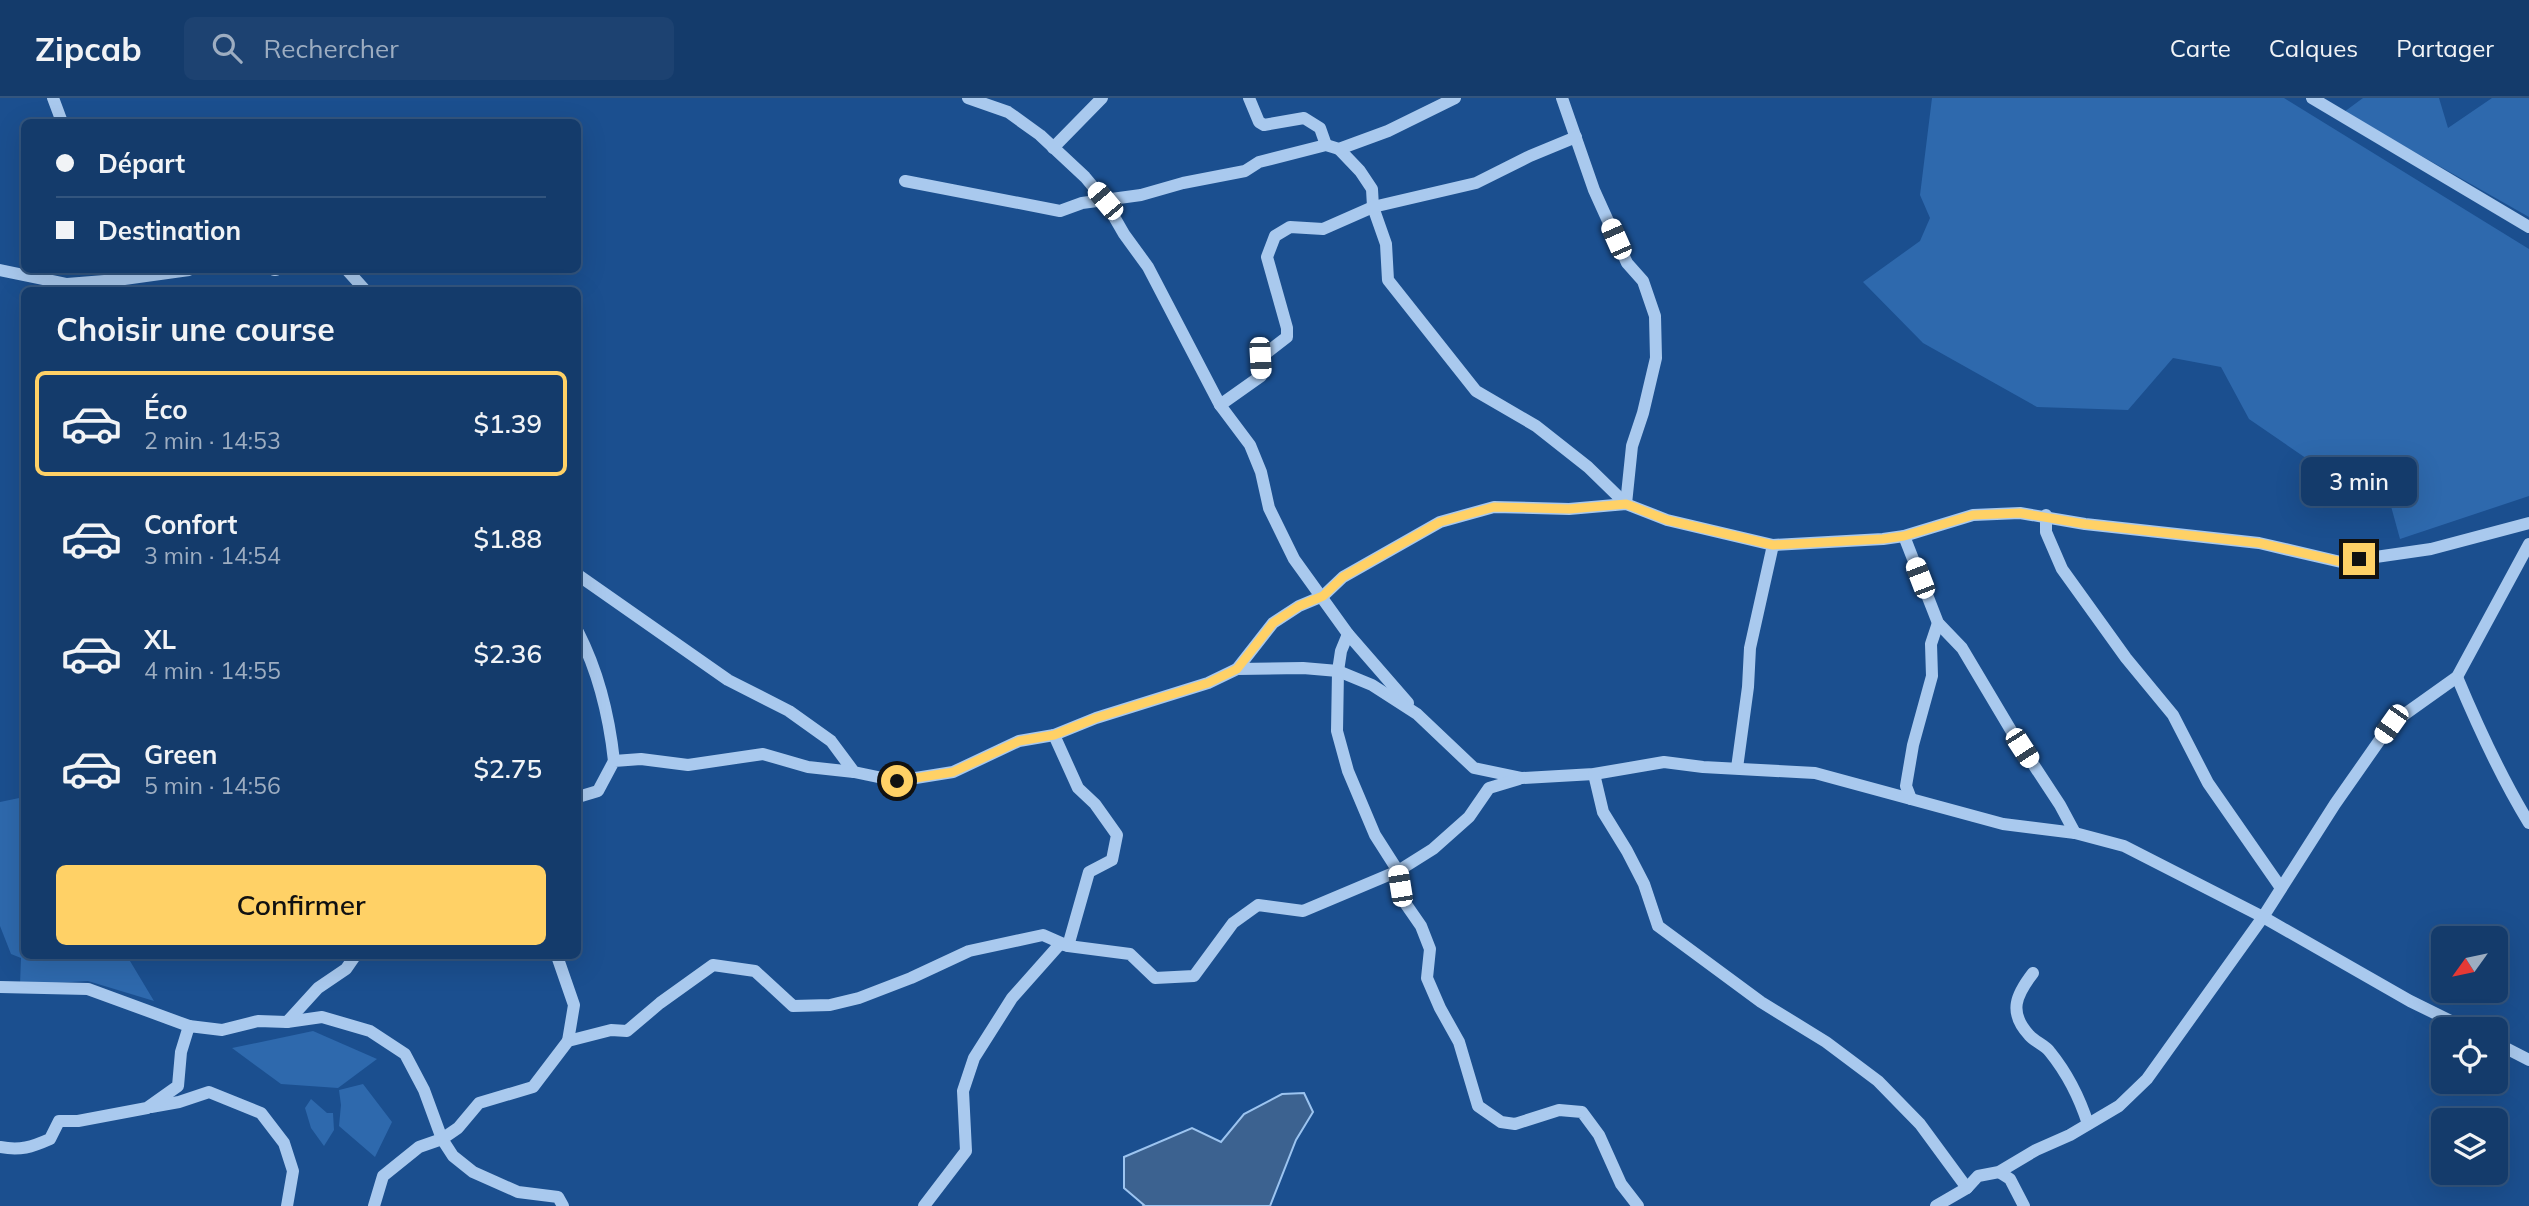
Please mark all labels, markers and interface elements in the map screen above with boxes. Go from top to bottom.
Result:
search box [184,17,674,80]
text: Zipcab [35,28,142,69]
icon: search [208,29,246,67]
text: Rechercher [264,32,399,65]
text: Carte [2170,33,2231,63]
text: Calques [2269,33,2358,63]
text: Partager [2396,33,2494,63]
text: Départ [98,147,185,180]
car [1084,178,1127,224]
text: Destination [98,214,241,247]
car [1598,216,1635,262]
text: Choisir une course [56,309,335,349]
car [1249,336,1272,380]
icon: car [60,392,123,455]
text: Éco [144,393,188,426]
text: $1.39 [473,407,542,440]
text: 2 min · 14:53 [144,426,281,455]
callout: 3 min [2301,458,2417,506]
text: 3 min [2329,467,2389,496]
icon: car [60,507,123,570]
text: Confort [144,508,237,541]
text: $1.88 [473,522,542,555]
text: 3 min · 14:54 [144,541,281,570]
route end [2343,543,2375,575]
car [1903,555,1938,601]
icon: car [60,622,123,685]
text: XL [144,623,176,656]
text: $2.36 [473,637,542,670]
text: 4 min · 14:55 [144,656,281,685]
car [2371,701,2412,747]
car [2002,725,2043,771]
icon: car [60,737,123,800]
text: Green [144,738,217,771]
text: $2.75 [473,752,542,785]
route start [881,765,913,797]
text: 5 min · 14:56 [144,771,281,800]
car [1387,864,1414,908]
button: Confirmer [56,865,546,945]
north arrow [2431,926,2508,1003]
map controls [2431,926,2508,1185]
button: locate [2431,1017,2508,1094]
button: layers [2431,1108,2508,1185]

